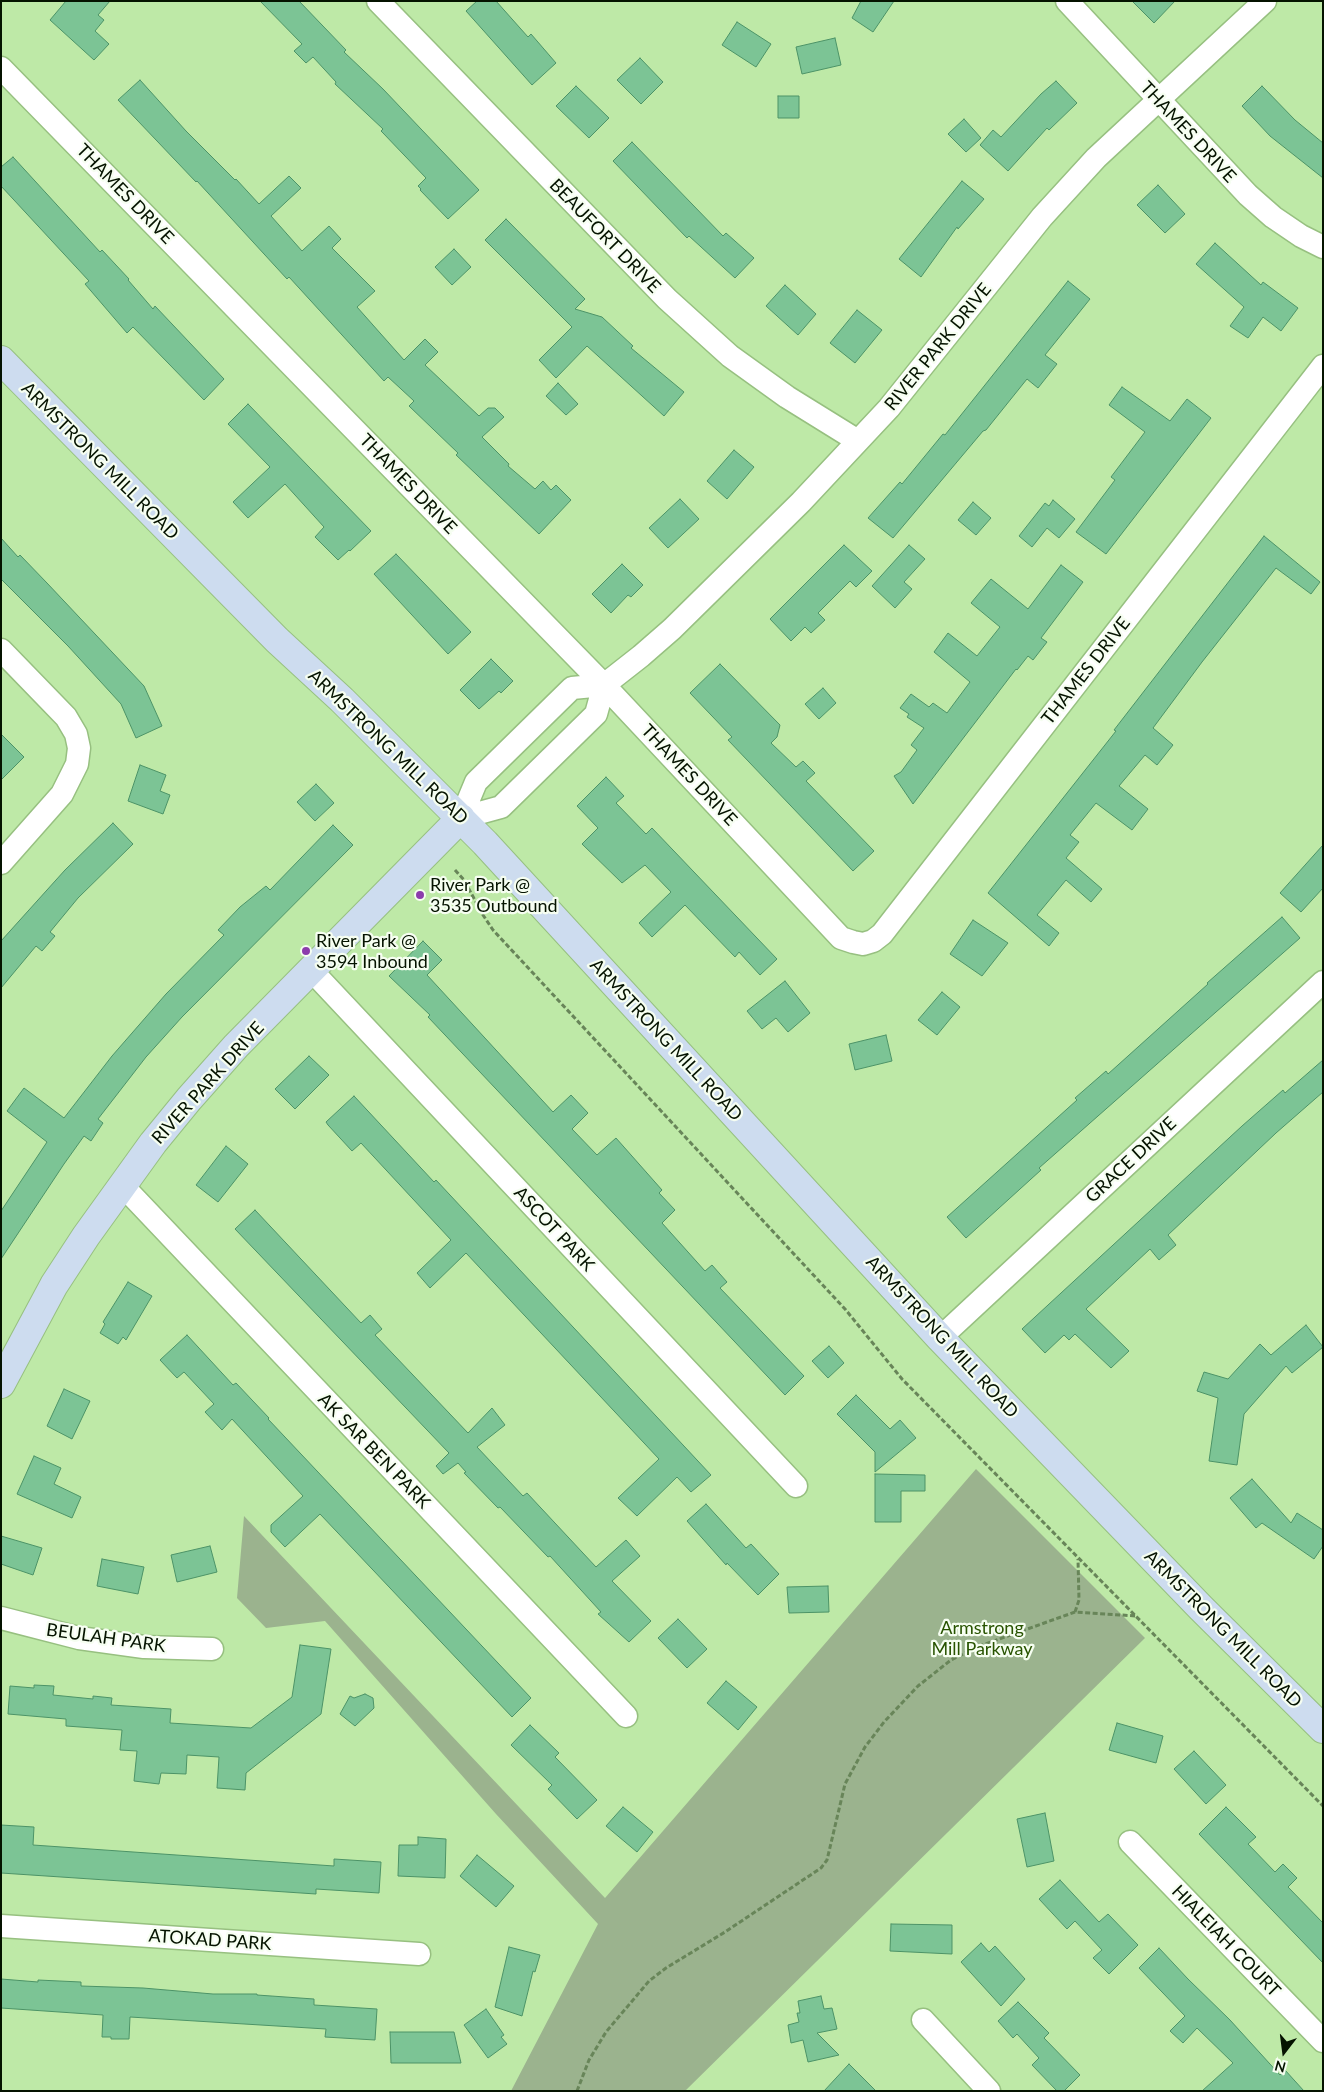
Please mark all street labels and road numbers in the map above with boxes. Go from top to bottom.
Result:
street label: THAMES DRIVE [1136,77,1240,187]
street label: THAMES DRIVE [72,140,178,248]
street label: BEAUFORT DRIVE [545,174,665,298]
street label: RIVER PARK DRIVE [880,279,996,415]
street label: ARMSTRONG MILL ROAD [17,378,183,544]
street label: THAMES DRIVE [355,430,461,538]
street label: THAMES DRIVE [1037,613,1135,729]
street label: ARMSTRONG MILL ROAD [304,665,472,829]
street label: THAMES DRIVE [637,720,741,830]
street label: ARMSTRONG MILL ROAD [585,955,747,1125]
street label: RIVER PARK DRIVE [147,1017,269,1149]
street label: GRACE DRIVE [1081,1113,1181,1207]
street label: ASCOT PARK [509,1182,599,1276]
street label: ARMSTRONG MILL ROAD [861,1252,1023,1422]
street label: AK SAR BEN PARK [313,1389,435,1513]
street label: ARMSTRONG MILL ROAD [1140,1546,1306,1712]
street label: BEULAH PARK [45,1619,167,1657]
street label: HIALEIAH COURT [1167,1881,1285,2001]
street label: ATOKAD PARK [148,1925,272,1955]

